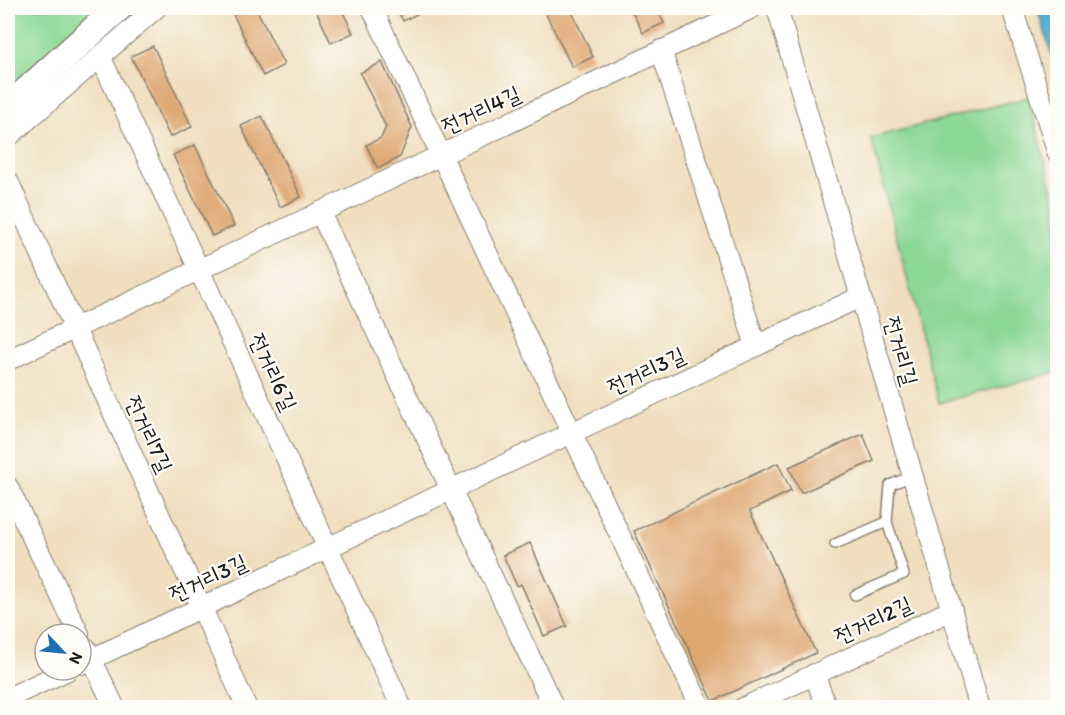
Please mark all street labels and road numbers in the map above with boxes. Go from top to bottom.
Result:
street label: 전거리4길 [437,80,525,140]
street label: 전거리길 [878,313,924,389]
street label: 전거리6길 [243,329,303,415]
street label: 전거리3길 [603,341,689,401]
street label: 전거리7길 [119,391,179,477]
street label: 전거리3길 [165,548,251,608]
street label: 전거리2길 [830,590,916,650]

